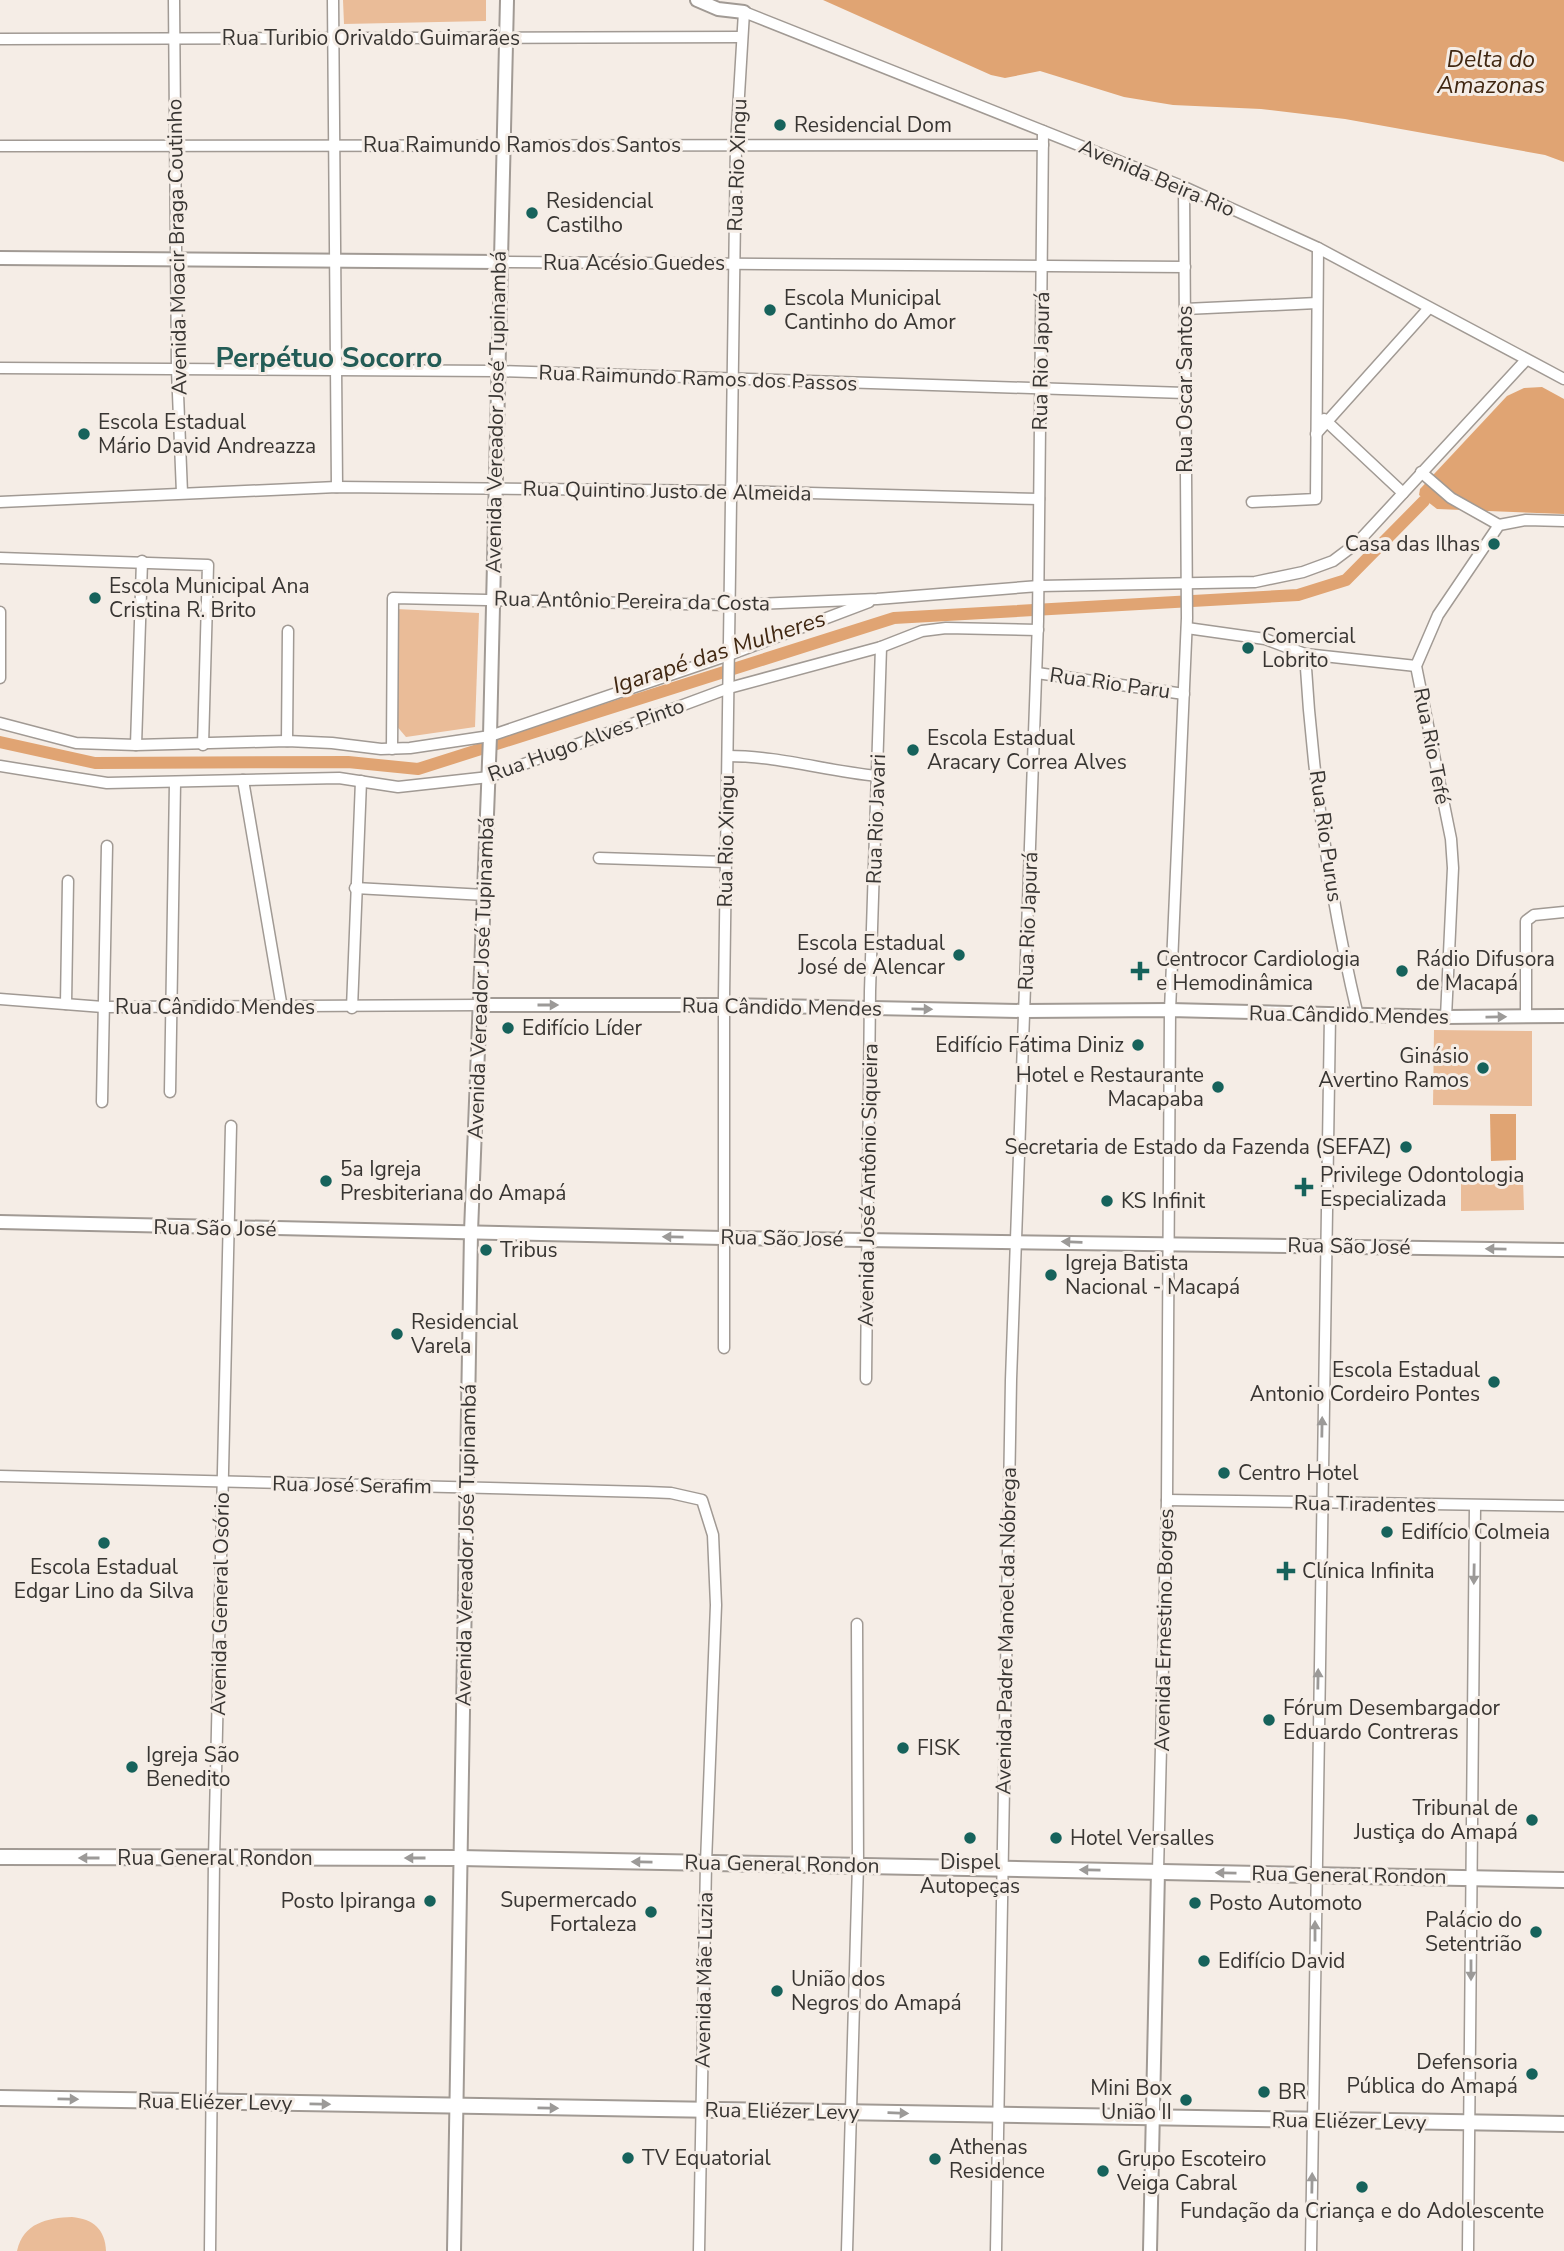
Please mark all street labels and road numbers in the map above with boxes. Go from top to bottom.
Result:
street label: Rua Turibio Orivaldo Guimarães [222,24,520,52]
street label: Avenida Moacir Braga Coutinho [160,98,194,396]
street label: Rua Rio Xingu [721,98,753,232]
street label: Rua Raimundo Ramos dos Santos [363,131,681,159]
street label: Avenida Beira Rio [1075,132,1239,224]
street label: Rua Acésio Guedes [543,249,725,277]
street label: Avenida Vereador José Tupinambá [479,250,513,574]
street label: Rua Rio Japurá [1026,291,1056,431]
street label: Rua Oscar Santos [1171,305,1199,473]
street label: Rua Raimundo Ramos dos Passos [538,358,858,398]
street label: Rua Quintino Justo de Almeida [522,474,812,508]
street label: Rua Antônio Pereira da Costa [494,585,770,617]
street label: Rua Rio Paru [1048,661,1172,705]
street label: Rua Rio Tefé [1407,685,1457,807]
street label: Rua Hugo Alves Pinto [484,691,688,789]
street label: Rua Rio Javari [860,753,892,885]
street label: Rua Rio Purus [1303,768,1349,904]
street label: Rua Rio Xingu [711,774,741,908]
street label: Avenida Vereador José Tupinambá [461,816,501,1140]
street label: Rua Rio Japurá [1012,851,1044,991]
street label: Rua Cândido Mendes [682,991,882,1023]
street label: Rua Cândido Mendes [115,993,315,1021]
street label: Rua Cândido Mendes [1249,999,1449,1031]
street label: Avenida José Antônio Siqueira [852,1043,884,1327]
street label: Rua São José [153,1213,277,1243]
street label: Rua São José [720,1223,844,1253]
street label: Rua São José [1287,1231,1411,1261]
street label: Avenida Vereador José Tupinambá [449,1383,483,1707]
street label: Avenida Padre Manoel da Nóbrega [989,1467,1023,1795]
street label: Rua José Serafim [272,1470,432,1500]
street label: Rua Tiradentes [1294,1489,1436,1519]
street label: Avenida General Osório [204,1492,236,1716]
street label: Avenida Ernestino Borges [1148,1508,1180,1752]
street label: Rua General Rondon [117,1844,313,1872]
street label: Rua General Rondon [684,1848,880,1880]
street label: Rua General Rondon [1251,1859,1447,1891]
street label: Avenida Mãe Luzia [688,1892,720,2068]
street label: Rua Eliézer Levy [137,2087,293,2117]
street label: Rua Eliézer Levy [704,2096,860,2126]
street label: Rua Eliézer Levy [1271,2106,1427,2136]

